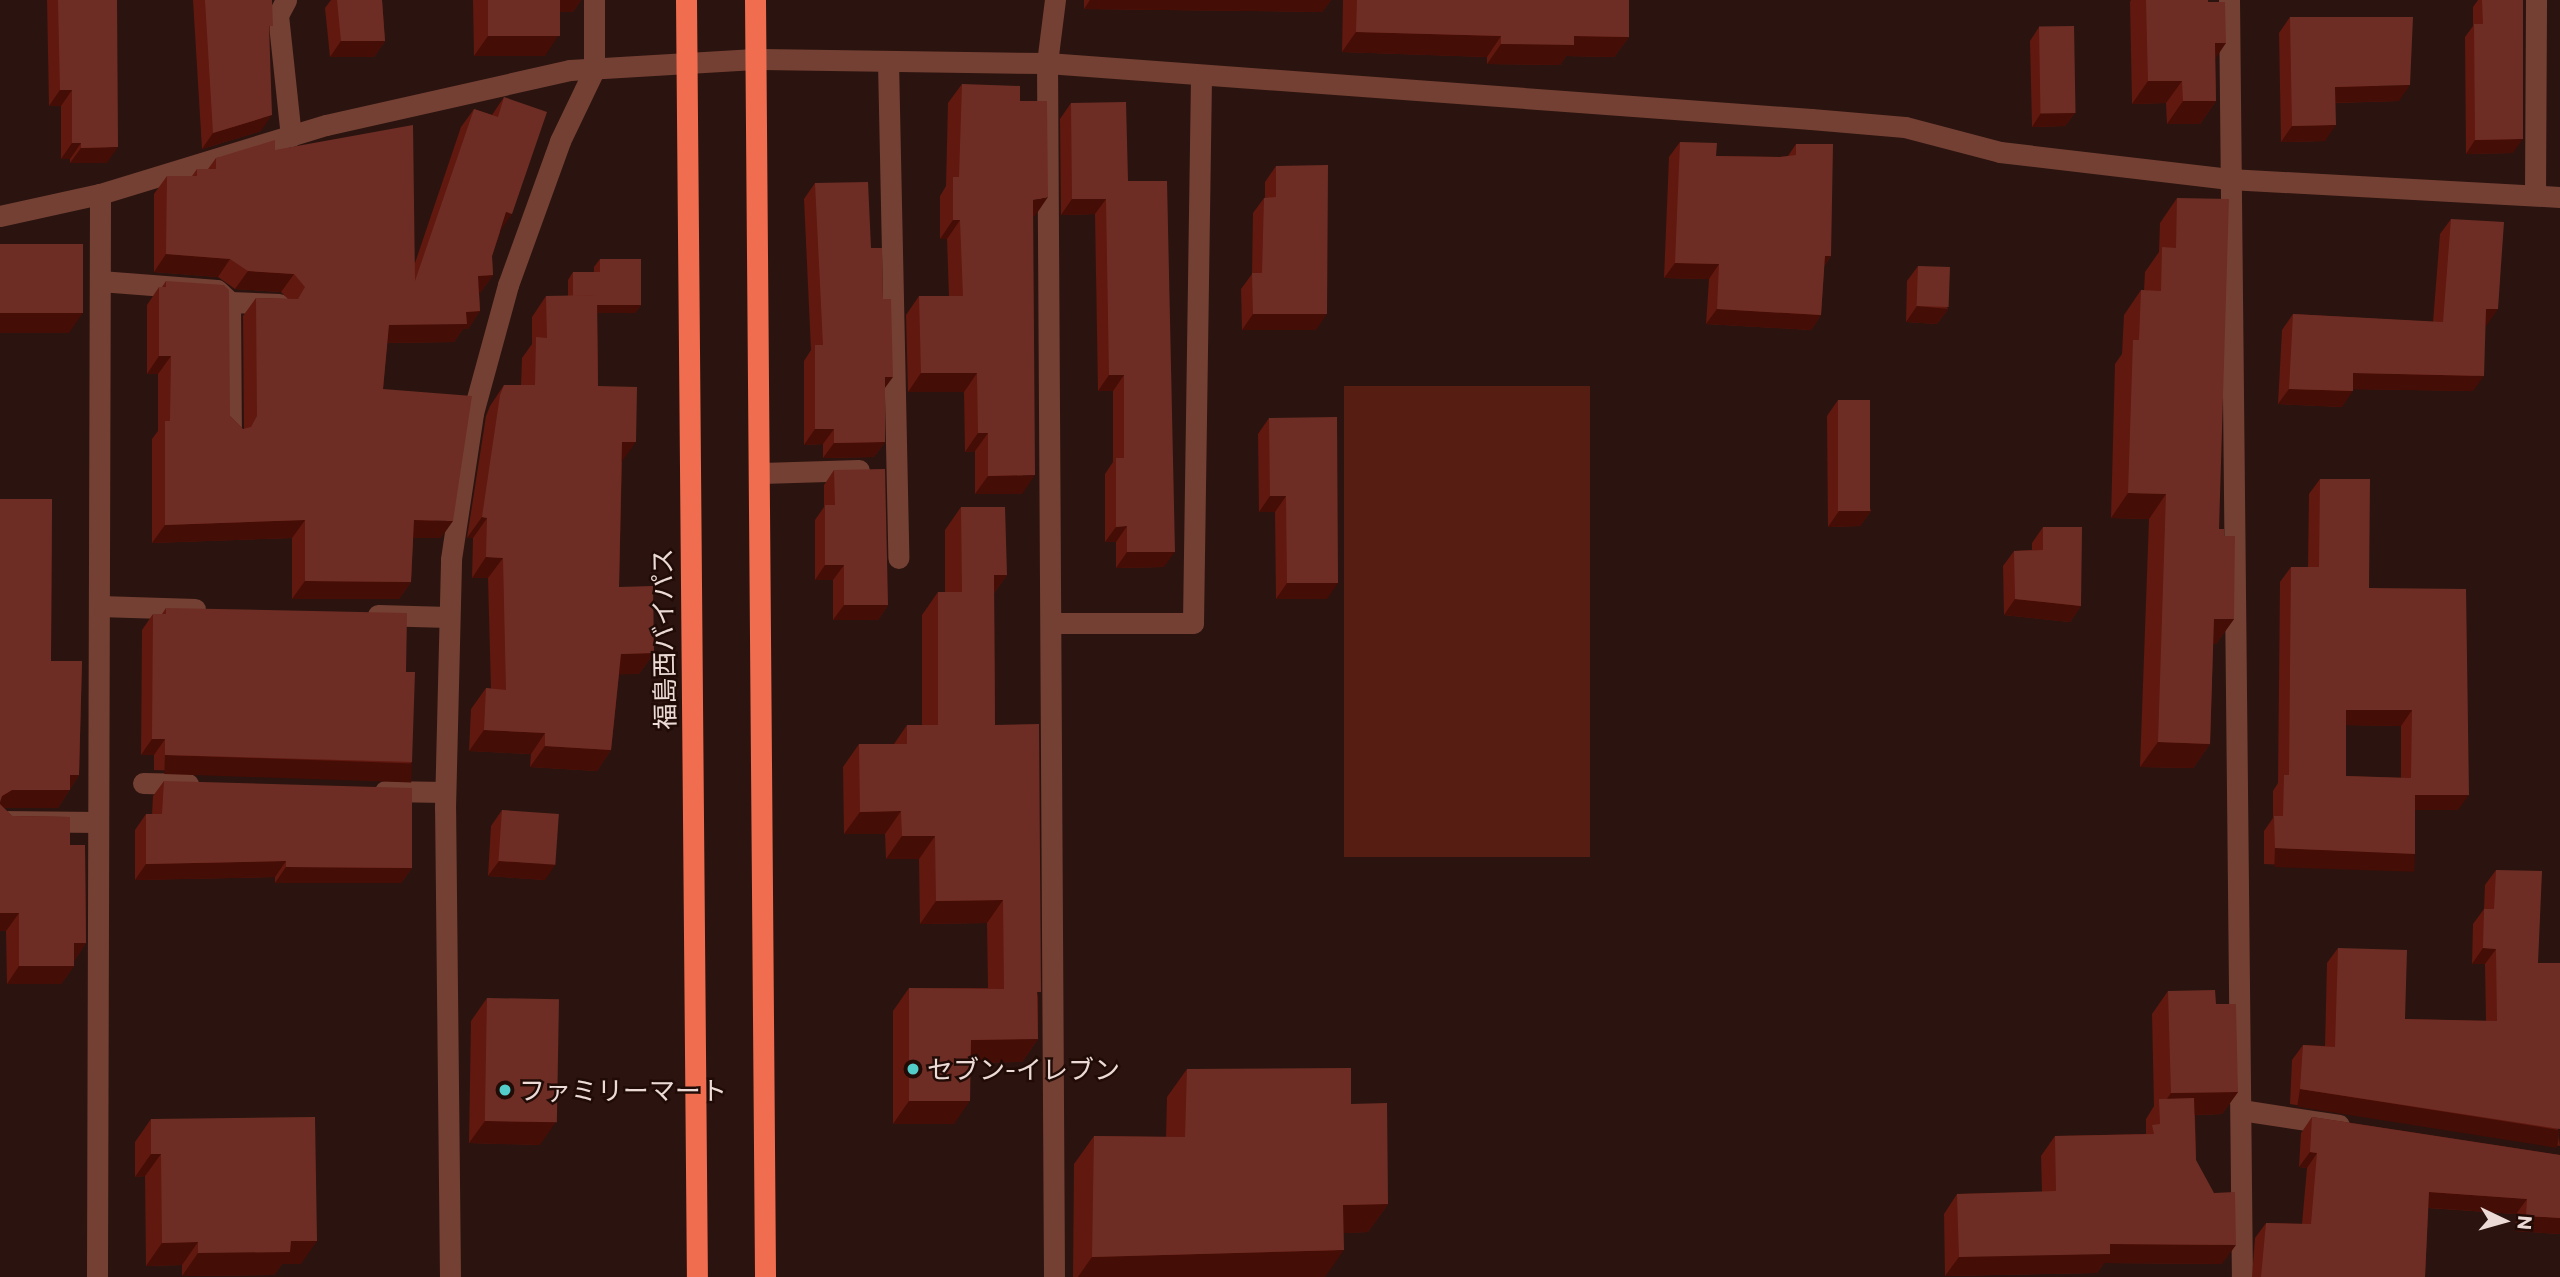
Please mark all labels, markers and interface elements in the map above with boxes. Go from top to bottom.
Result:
street label: 福島西バイパス [646,548,680,730]
place label: セブン-イレブン [927,1053,1120,1085]
marker: セブン-イレブン [905,1061,921,1077]
place label: ファミリーマート [519,1074,727,1106]
marker: ファミリーマート [497,1082,513,1098]
north arrow [2469,1186,2539,1256]
text: N [2513,1215,2537,1231]

